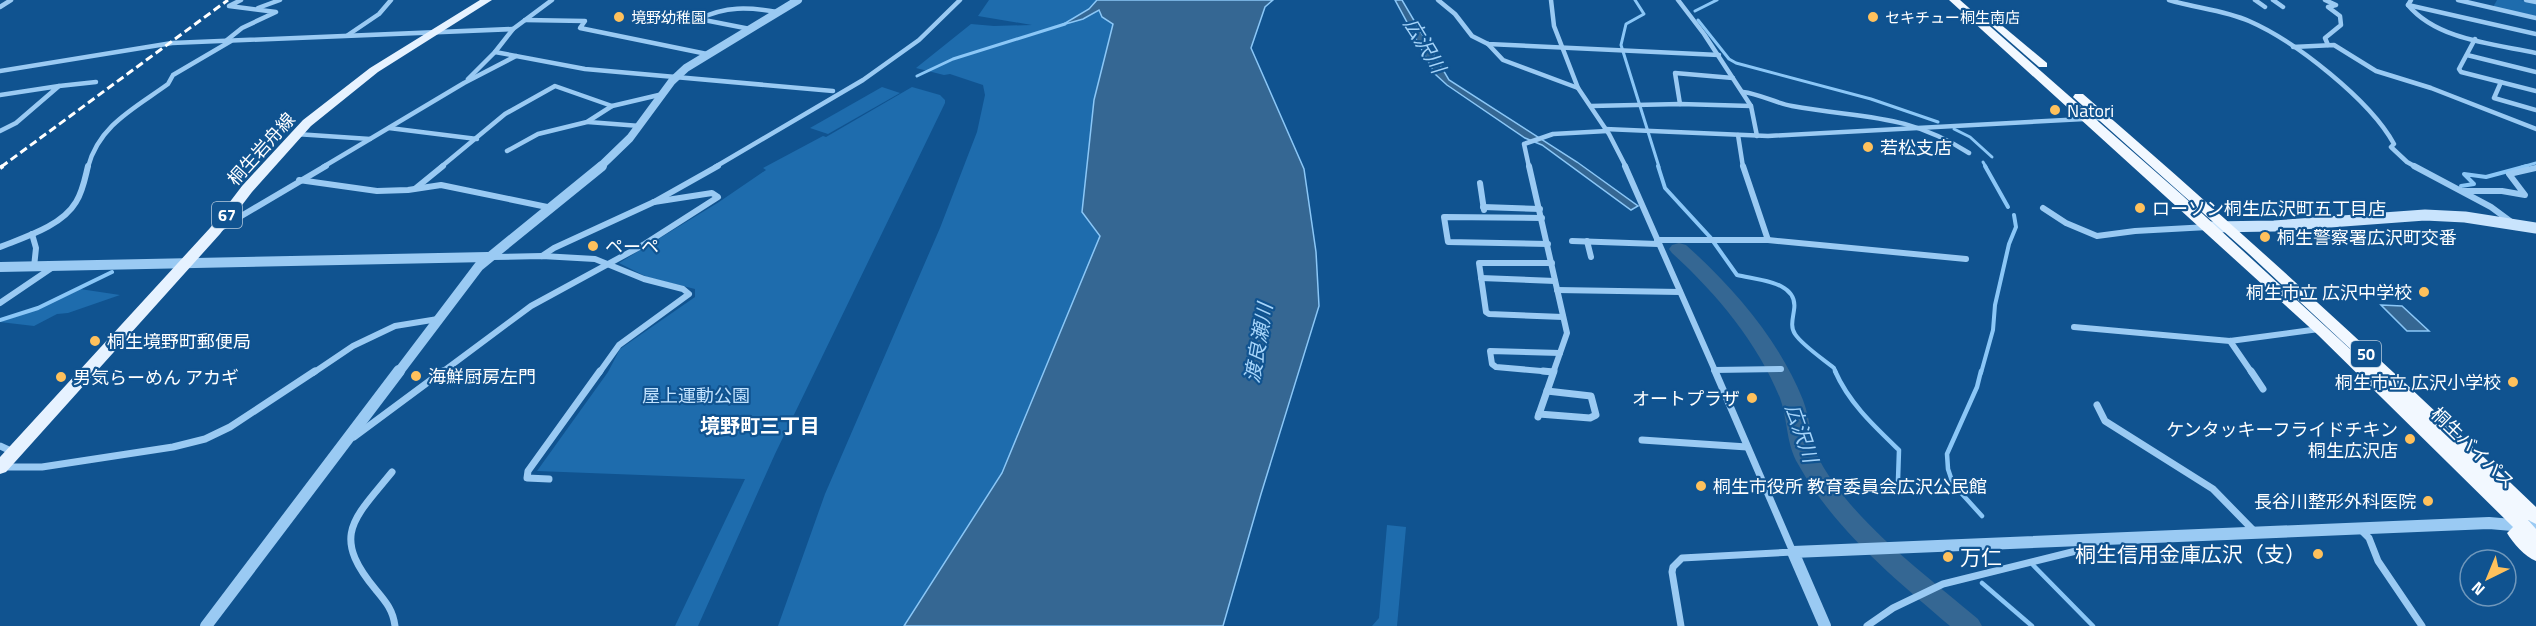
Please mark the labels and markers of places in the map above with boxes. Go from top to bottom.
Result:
place label: 境野幼稚園 [631,6,706,29]
place label: セキチュー桐生南店 [1885,6,2020,29]
marker: 境野幼稚園 [612,10,626,24]
marker: セキチュー桐生南店 [1866,10,1880,24]
place label: Natori [2067,97,2114,124]
marker: Natori [2048,103,2062,117]
place label: 若松支店 [1880,134,1952,161]
marker: 若松支店 [1861,140,1875,154]
place label: ローソン桐生広沢町五丁目店 [2152,195,2386,222]
marker: ローソン桐生広沢町五丁目店 [2133,201,2147,215]
place label: 桐生警察署広沢町交番 [2277,224,2457,251]
marker: 桐生警察署広沢町交番 [2258,230,2272,244]
place label: ペーペ [605,233,659,260]
marker: ペーペ [586,239,600,253]
place label: 桐生市立 広沢中学校 [2246,279,2412,306]
marker: 桐生市立 広沢中学校 [2417,285,2431,299]
place label: 桐生境野町郵便局 [107,328,251,355]
marker: 桐生境野町郵便局 [88,334,102,348]
place label: 海鮮厨房左門 [428,363,536,390]
place label: 男気らーめん アカギ [73,364,239,391]
marker: 海鮮厨房左門 [409,369,423,383]
place label: 桐生市立 広沢小学校 [2335,369,2501,396]
marker: 男気らーめん アカギ [54,370,68,384]
marker: 桐生市立 広沢小学校 [2506,375,2520,389]
place label: オートプラザ [1632,385,1740,412]
marker: オートプラザ [1745,391,1759,405]
place label: ケンタッキーフライドチキン 桐生広沢店 [2166,416,2398,464]
marker: ケンタッキーフライドチキン 桐生広沢店 [2403,432,2417,446]
place label: 桐生市役所 教育委員会広沢公民館 [1713,473,1987,500]
marker: 桐生市役所 教育委員会広沢公民館 [1694,479,1708,493]
place label: 長谷川整形外科医院 [2254,488,2416,515]
marker: 長谷川整形外科医院 [2421,494,2435,508]
place label: 桐生信用金庫広沢（支） [2075,538,2306,570]
place label: 万仁 [1960,541,2002,573]
marker: 桐生信用金庫広沢（支） [2311,547,2325,561]
marker: 万仁 [1941,550,1955,564]

